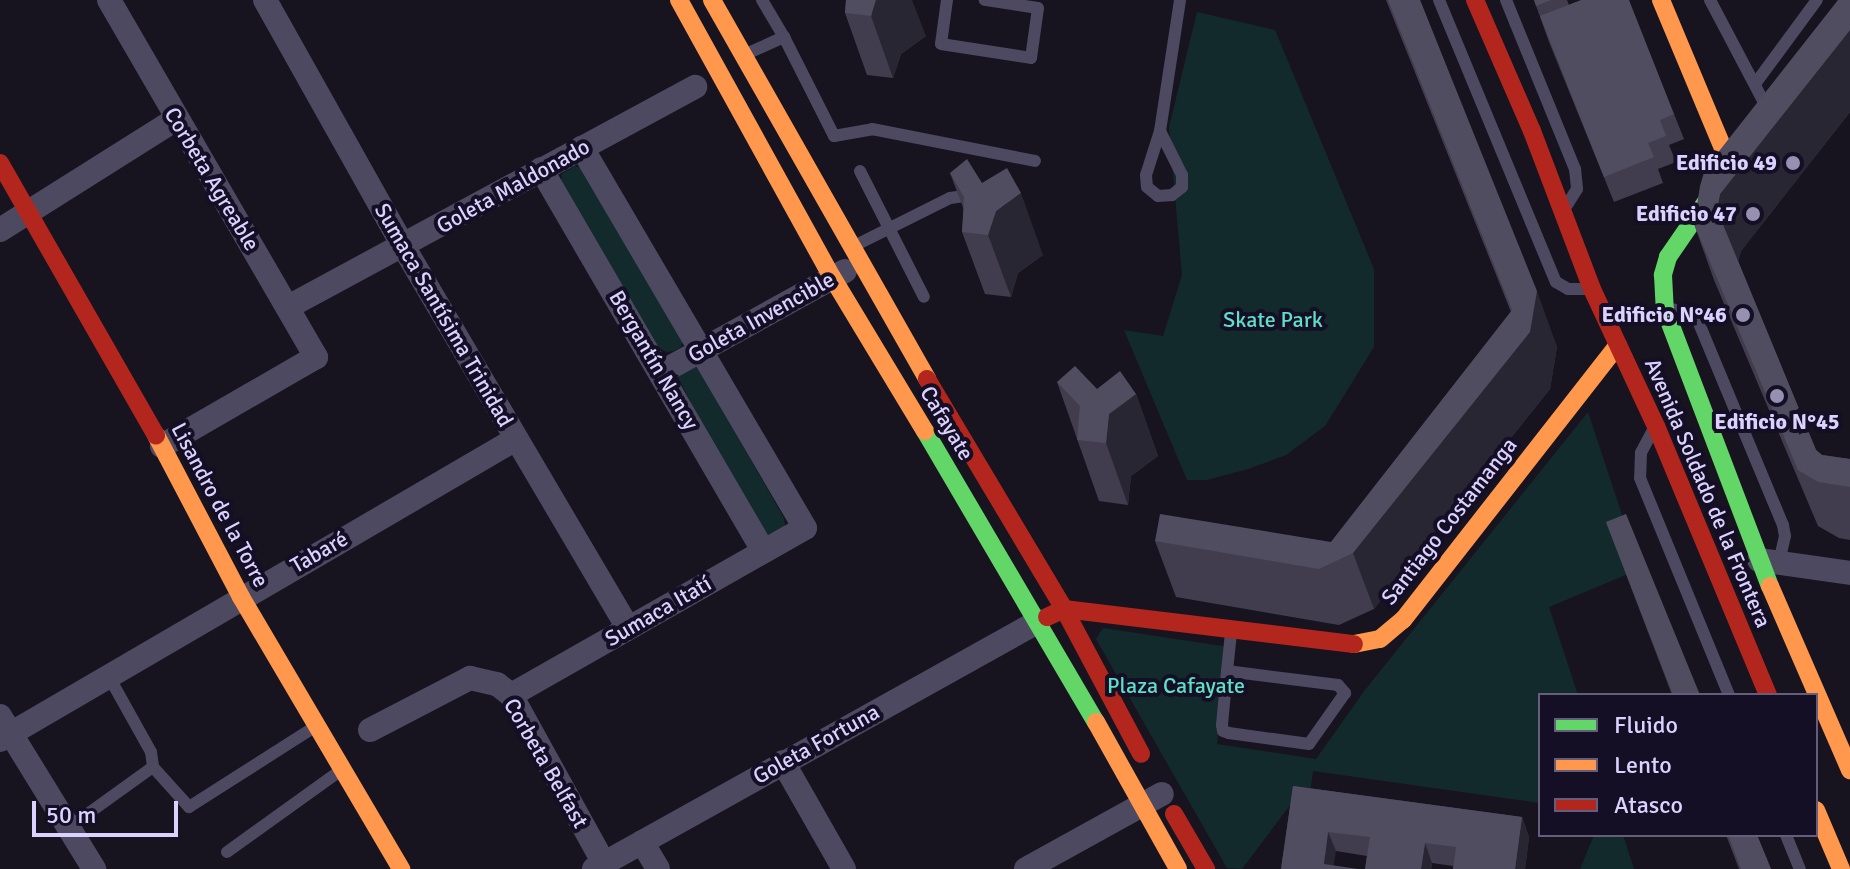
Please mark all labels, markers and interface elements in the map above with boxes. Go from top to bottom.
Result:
street label: Corbeta Agreable [159,103,265,255]
street label: Goleta Maldonado [432,133,594,239]
place label: Edificio 49 [1676,150,1777,176]
marker: Edificio 49 [1784,154,1802,172]
street label: Sumaca Santísima Trinidad [369,198,519,432]
place label: Edificio 47 [1636,201,1737,227]
marker: Edificio 47 [1744,205,1762,223]
street label: Goleta Invencible [683,266,839,368]
street label: Bergantín Nancy [603,286,705,434]
place label: Edificio N°46 [1602,302,1727,328]
marker: Edificio N°46 [1734,306,1752,324]
park label: Skate Park [1223,307,1323,333]
street label: Avenida Soldado de la Frontera [1639,354,1777,632]
street label: Cafayate [915,381,979,465]
marker: Edificio N°45 [1768,387,1786,405]
place label: Edificio N°45 [1714,409,1840,435]
street label: Lisandro de la Torre [165,418,275,592]
street label: Santiago Costamanga [1376,432,1522,610]
street label: Tabaré [286,525,352,579]
street label: Sumaca Itatí [600,570,716,652]
park label: Plaza Cafayate [1107,673,1245,699]
street label: Corbeta Belfast [498,693,594,833]
legend [1538,693,1818,837]
street label: Goleta Fortuna [748,698,884,790]
text: Fluido [1614,710,1678,740]
text: Lento [1614,750,1672,780]
scale bar [36,785,182,835]
text: Atasco [1614,790,1683,820]
text: 50 m [46,800,96,830]

